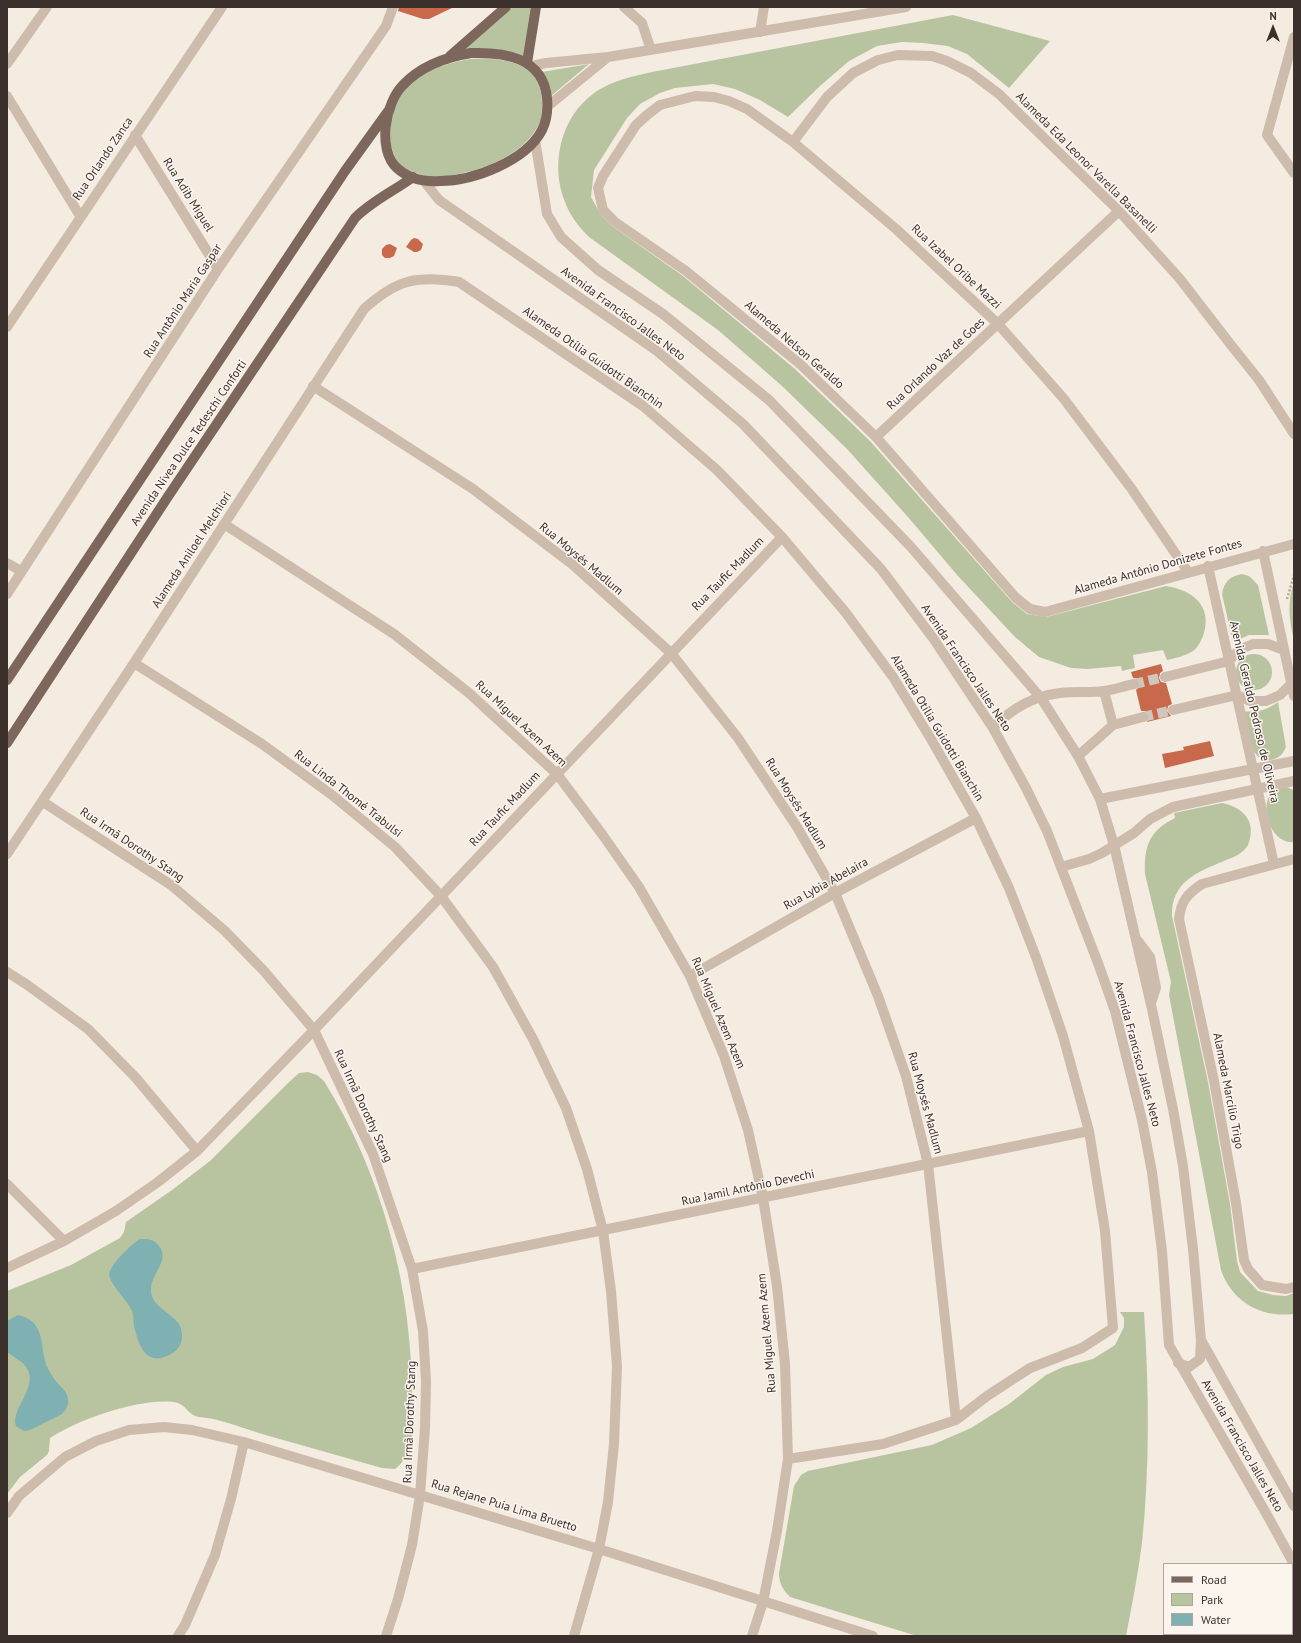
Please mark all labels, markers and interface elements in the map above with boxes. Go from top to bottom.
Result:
north arrow [1253,8,1293,48]
text: N [1269,9,1277,23]
street label: Alameda Eda Leonor Varella Basanelli [1012,89,1160,237]
street label: Rua Orlando Zanca [70,115,136,203]
street label: Rua Adib Miguel [160,155,216,235]
street label: Rua Izabel Oribe Mazzi [908,222,1004,312]
street label: Rua Antônio Maria Gaspar [141,241,225,361]
street label: Avenida Francisco Jalles Neto [558,264,688,364]
street label: Alameda Nelson Geraldo [741,298,847,392]
street label: Alameda Otília Guidotti Bianchin [520,304,666,412]
street label: Rua Orlando Vaz de Goes [884,315,988,413]
street label: Avenida Nívea Dulce Tedeschi Conforti [128,357,250,529]
street label: Alameda Aniloel Melchiori [149,489,235,611]
street label: Rua Moysés Madlum [536,520,626,598]
street label: Rua Taufic Madlum [689,534,767,614]
street label: Alameda Antônio Donizete Fontes [1072,536,1244,598]
street label: Avenida Francisco Jalles Neto [918,602,1014,734]
street label: Avenida Geraldo Pedroso de Oliveira [1226,620,1282,804]
street label: Alameda Otília Guidotti Bianchin [887,652,987,804]
street label: Rua Miguel Azem Azem [472,678,570,770]
street label: Rua Linda Thomé Trabulsi [291,747,405,841]
street label: Rua Moysés Madlum [762,756,830,852]
street label: Rua Taufic Madlum [467,769,543,849]
street label: Rua Irmã Dorothy Stang [77,805,187,885]
street label: Rua Lybia Abelaira [781,855,871,913]
street label: Rua Miguel Azem Azem [688,955,748,1071]
street label: Avenida Francisco Jalles Neto [1111,980,1163,1128]
street label: Alameda Marcílio Trigo [1210,1032,1246,1150]
street label: Rua Irmã Dorothy Stang [331,1047,395,1165]
street label: Rua Moysés Madlum [904,1050,946,1156]
street label: Rua Jamil Antônio Devechi [680,1167,816,1209]
street label: Rua Miguel Azem Azem [755,1273,779,1393]
street label: Rua Irmã Dorothy Stang [401,1360,419,1484]
street label: Avenida Francisco Jalles Neto [1198,1377,1286,1515]
street label: Rua Rejane Puia Lima Bruetto [429,1477,579,1535]
legend [1163,1563,1293,1635]
text: Road [1201,1572,1226,1587]
text: Park [1201,1592,1223,1607]
text: Water [1201,1612,1231,1627]

